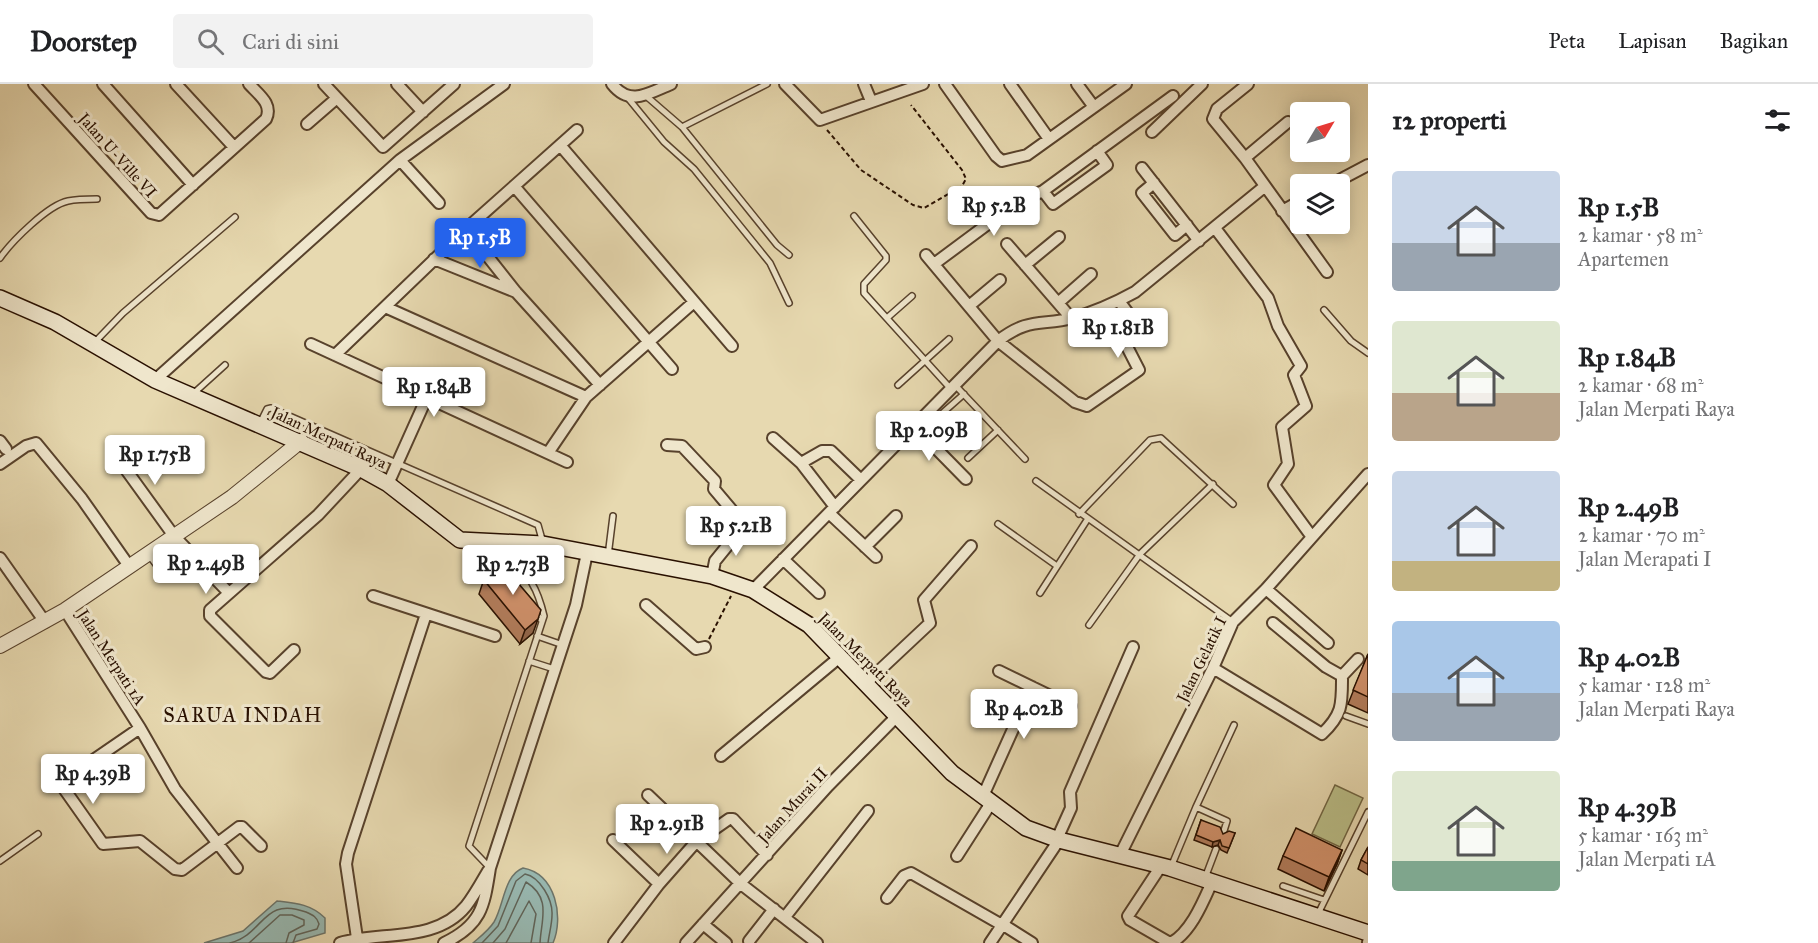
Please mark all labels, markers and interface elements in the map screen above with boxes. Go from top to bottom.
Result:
search box [173,14,593,68]
text: Doorstep [30,24,137,59]
icon: search [194,25,227,58]
text: Cari di sini [242,28,339,55]
text: Peta [1549,28,1585,54]
text: Lapisan [1618,28,1687,54]
text: Bagikan [1720,28,1788,54]
north arrow [1290,102,1350,162]
map controls [1290,102,1350,234]
text: 12 properti [1392,104,1506,136]
icon: filters [1761,104,1794,137]
street label: Jalan U-Ville VI [73,108,161,202]
button: layers [1290,174,1350,234]
pin: Rp 5.2B [939,186,1049,237]
text: Rp 1.5B [1578,191,1660,223]
text: Rp 5.2B [962,193,1026,217]
icon: home [1440,195,1512,267]
pin: Rp 1.5B [425,218,535,269]
text: 2 kamar · 58 m² [1578,223,1703,247]
text: Rp 1.5B [449,225,511,249]
text: Apartemen [1578,247,1669,271]
pin: Rp 1.81B [1056,308,1180,359]
text: Rp 1.81B [1082,315,1154,339]
text: Rp 1.84B [1578,341,1676,373]
icon: home [1440,345,1512,417]
pin: Rp 1.84B [372,367,496,418]
text: 2 kamar · 68 m² [1578,373,1703,397]
text: Rp 1.84B [396,374,472,398]
text: Jalan Merpati Raya [1578,397,1735,421]
street label: Jalan Merpati Raya [266,402,390,474]
pin: Rp 2.09B [867,411,991,462]
text: Rp 2.09B [890,418,968,442]
pin: Rp 1.75B [93,435,217,486]
text: Rp 1.75B [119,442,191,466]
text: Rp 2.49B [1578,491,1680,523]
icon: home [1440,495,1512,567]
pin: Rp 5.21B [674,506,798,557]
text: Rp 5.21B [700,513,772,537]
text: 2 kamar · 70 m² [1578,523,1705,547]
pin: Rp 2.49B [144,544,268,595]
pin: Rp 2.73B [451,545,575,596]
text: Jalan Merapati I [1578,547,1712,571]
text: Rp 2.49B [167,551,245,575]
text: Rp 2.73B [476,552,550,576]
street label: Jalan Merpati 1A [72,604,150,709]
street label: Jalan Merpati Raya [813,607,917,711]
street label: Jalan Gelatik I [1172,613,1231,708]
text: Rp 4.02B [1578,641,1681,673]
icon: home [1440,645,1512,717]
text: 5 kamar · 128 m² [1578,673,1710,697]
pin: Rp 4.02B [962,689,1086,740]
text: Rp 4.02B [985,696,1063,720]
text: Jalan Merpati Raya [1578,697,1735,721]
district label: SARUA INDAH [163,703,323,727]
pin: Rp 4.39B [31,754,155,805]
text: Rp 4.39B [55,761,131,785]
street label: Jalan Murai II [752,763,832,849]
text: Rp 4.39B [1578,791,1677,823]
icon: home [1440,795,1512,867]
pin: Rp 2.91B [605,804,729,855]
text: Rp 2.91B [630,811,704,835]
text: 5 kamar · 163 m² [1578,823,1708,847]
text: Jalan Merpati 1A [1578,847,1716,871]

